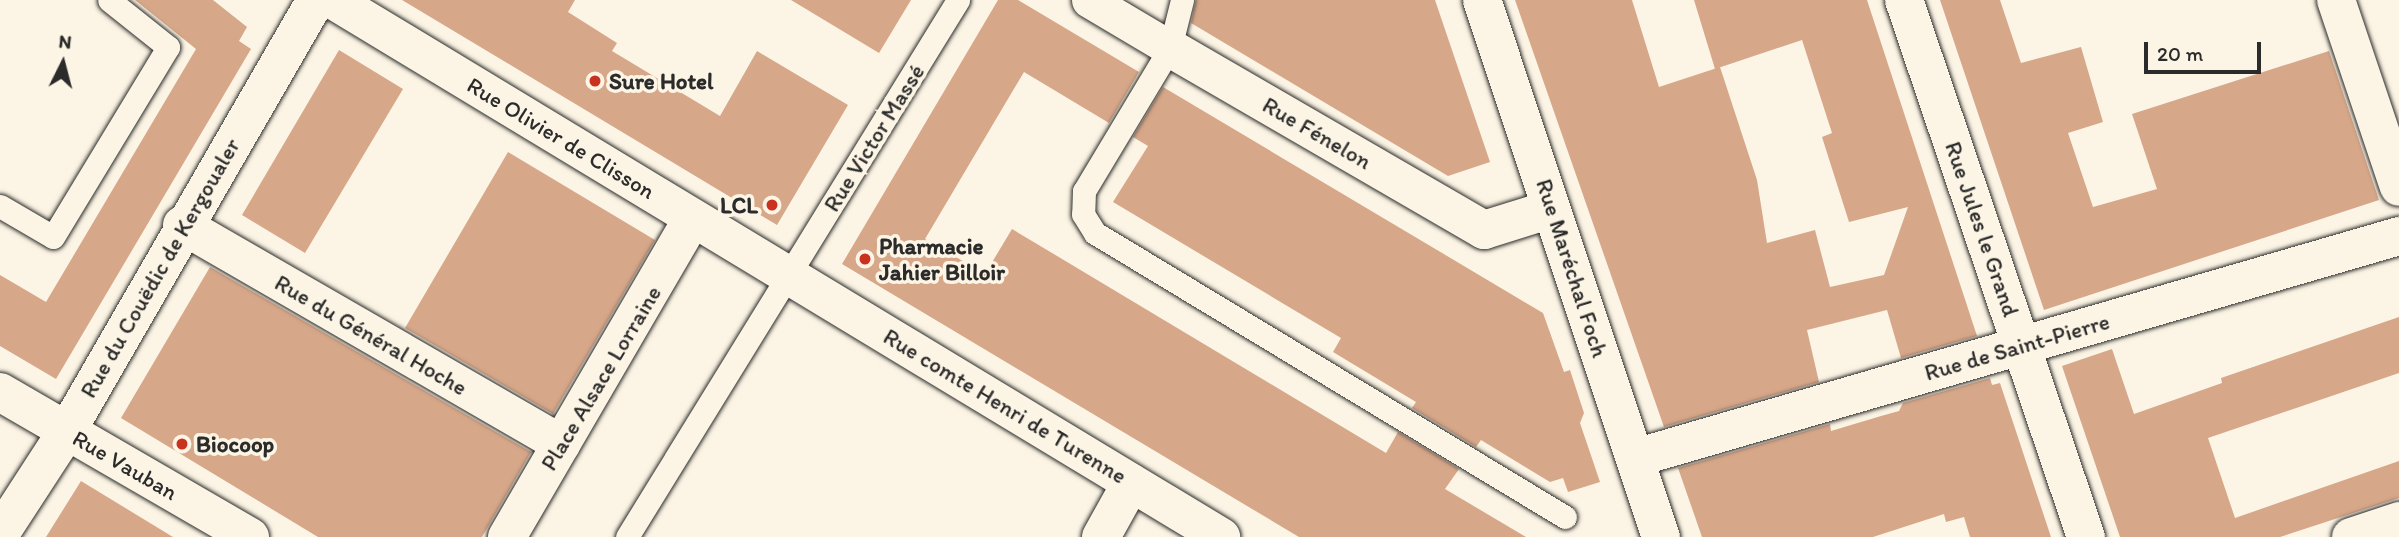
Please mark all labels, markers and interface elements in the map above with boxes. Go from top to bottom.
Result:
north arrow [28,28,98,98]
scale bar [2147,28,2264,72]
text: N [58,30,73,54]
text: 20 m [2157,41,2203,66]
street label: Rue Victor Massé [818,59,930,217]
place label: Sure Hotel [609,67,714,95]
street label: Rue Olivier de Clisson [462,71,660,205]
marker: Sure Hotel [587,73,603,89]
street label: Rue Fénelon [1258,91,1376,175]
street label: Rue du Couëdic de Kergoualer [74,133,246,403]
street label: Rue Jules le Grand [1939,138,2025,320]
street label: Rue Maréchal Foch [1530,176,1614,360]
place label: LCL [720,191,758,219]
marker: LCL [764,197,780,213]
place label: Pharmacie Jahier Billoir [879,232,1005,286]
marker: Pharmacie Jahier Billoir [857,251,873,267]
street label: Rue du Général Hoche [270,269,472,401]
street label: Place Alsace Lorraine [535,281,667,475]
street label: Rue de Saint-Pierre [1921,307,2113,387]
street label: Rue comte Henri de Turenne [879,323,1131,489]
street label: Rue Vauban [68,424,182,506]
place label: Biocoop [196,430,274,458]
marker: Biocoop [174,436,190,452]

